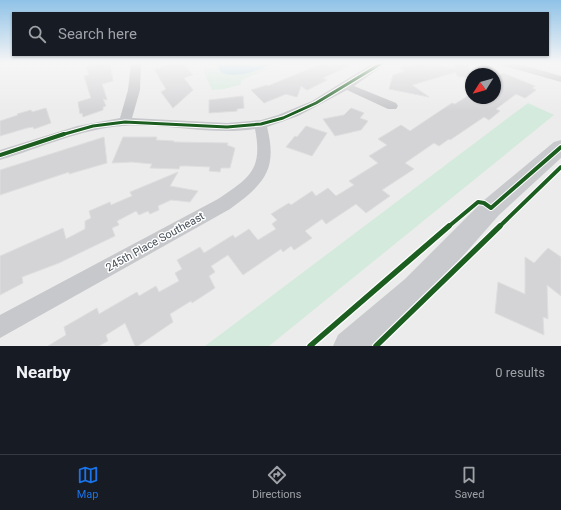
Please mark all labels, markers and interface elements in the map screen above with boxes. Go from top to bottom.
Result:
search box [12,12,549,56]
icon: search [26,23,48,45]
text: Search here [58,25,137,43]
north arrow [465,68,501,104]
street label: 245th Place Southeast [104,209,207,274]
text: Nearby [16,362,71,382]
text: 0 results [495,365,545,380]
tab: Map [77,464,99,501]
tab: Directions [252,464,301,501]
tab: Saved [455,464,484,501]

